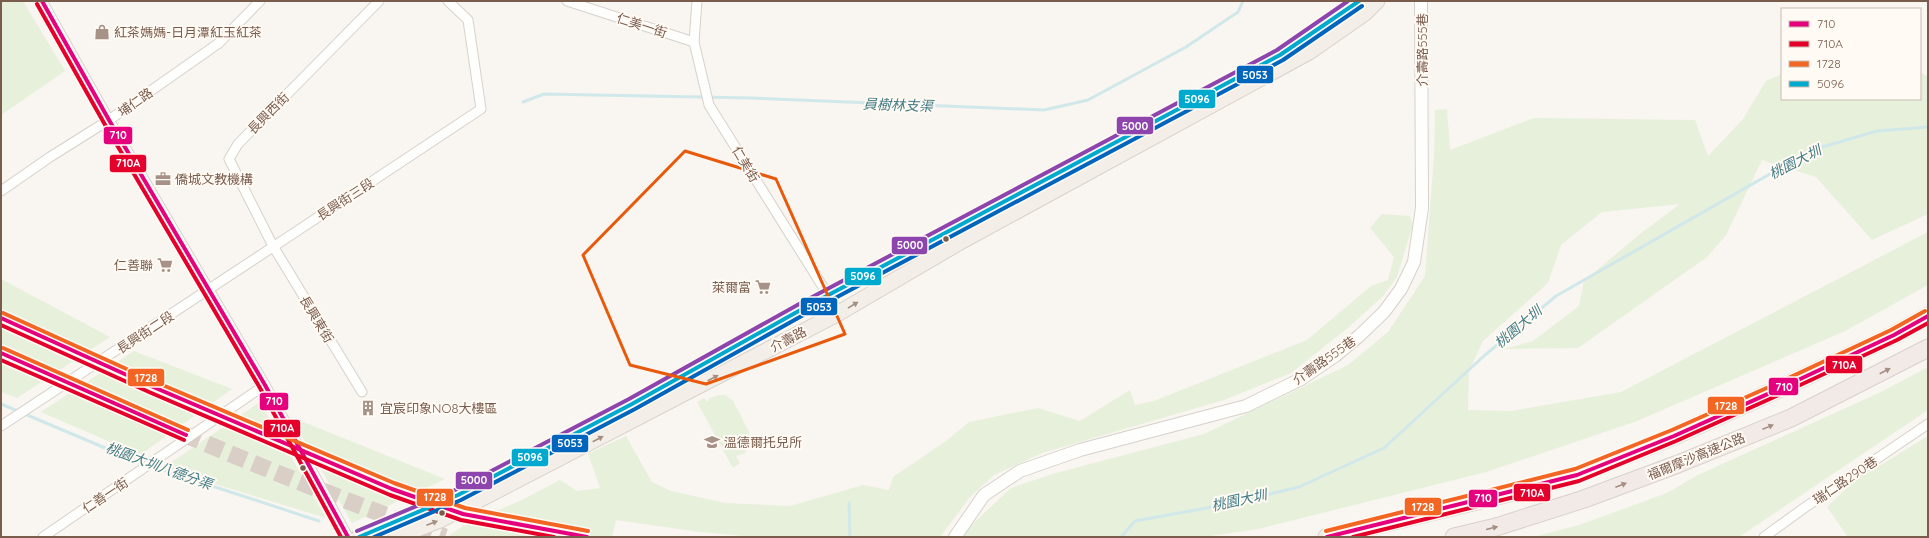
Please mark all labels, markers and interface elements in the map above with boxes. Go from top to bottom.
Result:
legend [1781,8,1921,100]
street label: 仁美一街 [615,9,669,41]
street label: 介壽路555巷 [1414,13,1430,87]
text: 710 [1817,16,1835,31]
shop icon: 紅茶媽媽-日月潭紅玉紅茶 [93,23,111,41]
place label: 紅茶媽媽-日月潭紅玉紅茶 [114,24,262,40]
text: 710A [1817,36,1843,51]
text: 1728 [1817,56,1841,71]
line badge: 5053 [1236,65,1274,84]
text: 5053 [1242,68,1268,82]
text: 5096 [1817,76,1844,91]
street label: 埔仁路 [114,84,156,120]
street label: 長興西街 [244,89,292,137]
line badge: 5096 [1178,89,1216,109]
text: 5096 [1184,92,1210,106]
water label: 員樹林支渠 [863,95,935,115]
line badge: 5000 [1116,116,1154,135]
text: 5000 [1122,119,1149,133]
line badge: 710 [103,126,133,145]
text: 710 [109,128,127,142]
water label: 桃園大圳 [1766,140,1826,183]
street label: 仁美街 [729,143,763,185]
line badge: 710A [109,154,147,173]
text: 710A [116,156,140,170]
office icon: 僑城文教機構 [154,170,172,188]
place label: 僑城文教機構 [175,171,253,187]
street label: 長興街三段 [313,175,377,223]
unlabelled marker [941,234,951,244]
line badge: 5000 [891,236,928,255]
text: 5000 [897,238,924,252]
supermarket icon: 仁善聯 [156,256,174,274]
place label: 仁善聯 [114,257,153,273]
line badge: 5096 [844,267,882,286]
text: 5096 [850,269,876,283]
supermarket icon: 萊爾富 [754,278,772,296]
place label: 萊爾富 [712,279,751,295]
street label: 長興東街 [297,293,337,345]
line badge: 5053 [800,297,838,316]
text: 5053 [806,300,832,314]
one-way arrow [847,301,858,308]
water label: 桃園大圳 [1491,301,1547,352]
street label: 長興街二段 [113,308,177,356]
street label: 介壽路 [767,323,809,355]
street label: 介壽路555巷 [1289,332,1359,388]
line badge: 710A [1825,355,1863,374]
text: 710A [1832,358,1856,372]
one-way arrow [1879,367,1890,374]
line badge: 1728 [127,368,165,387]
text: 1728 [135,371,157,385]
one-way arrow [707,375,718,381]
line badge: 710 [1768,377,1799,396]
text: 710 [1775,380,1793,394]
line badge: 710 [259,392,289,411]
text: 710 [265,394,283,408]
line badge: 1728 [1707,396,1745,415]
building icon: 宜宸印象NO8大樓區 [359,399,377,417]
text: 1728 [1715,399,1737,413]
place label: 宜宸印象NO8大樓區 [380,400,497,416]
line badge: 710A [263,419,301,438]
text: 710A [270,421,294,435]
one-way arrow [1762,424,1773,430]
street label: 福爾摩沙高速公路 [1645,429,1747,483]
school or university icon: 溫德爾托兒所 [703,433,721,451]
line badge: 5053 [551,434,589,453]
place label: 溫德爾托兒所 [724,434,802,450]
one-way arrow [592,435,603,442]
text: 5053 [557,436,583,450]
water label: 桃園大圳八德分渠 [103,438,217,494]
line badge: 5096 [511,448,549,467]
text: 5096 [517,450,543,464]
street label: 瑞仁路290巷 [1810,453,1880,507]
unlabelled marker [298,463,308,473]
line badge: 5000 [455,471,493,490]
text: 5000 [461,473,488,487]
street label: 仁善一街 [79,474,131,516]
one-way arrow [1615,482,1627,488]
line badge: 710A [1513,483,1551,502]
water label: 桃園大圳 [1210,485,1270,515]
text: 710A [1520,486,1544,500]
line badge: 1728 [416,488,454,507]
line badge: 710 [1468,489,1498,508]
text: 1728 [424,490,446,504]
text: 710 [1474,491,1492,505]
line badge: 1728 [1404,497,1442,516]
text: 1728 [1412,500,1434,514]
unlabelled marker [437,508,447,518]
one-way arrow [427,520,439,526]
one-way arrow [1486,525,1498,531]

